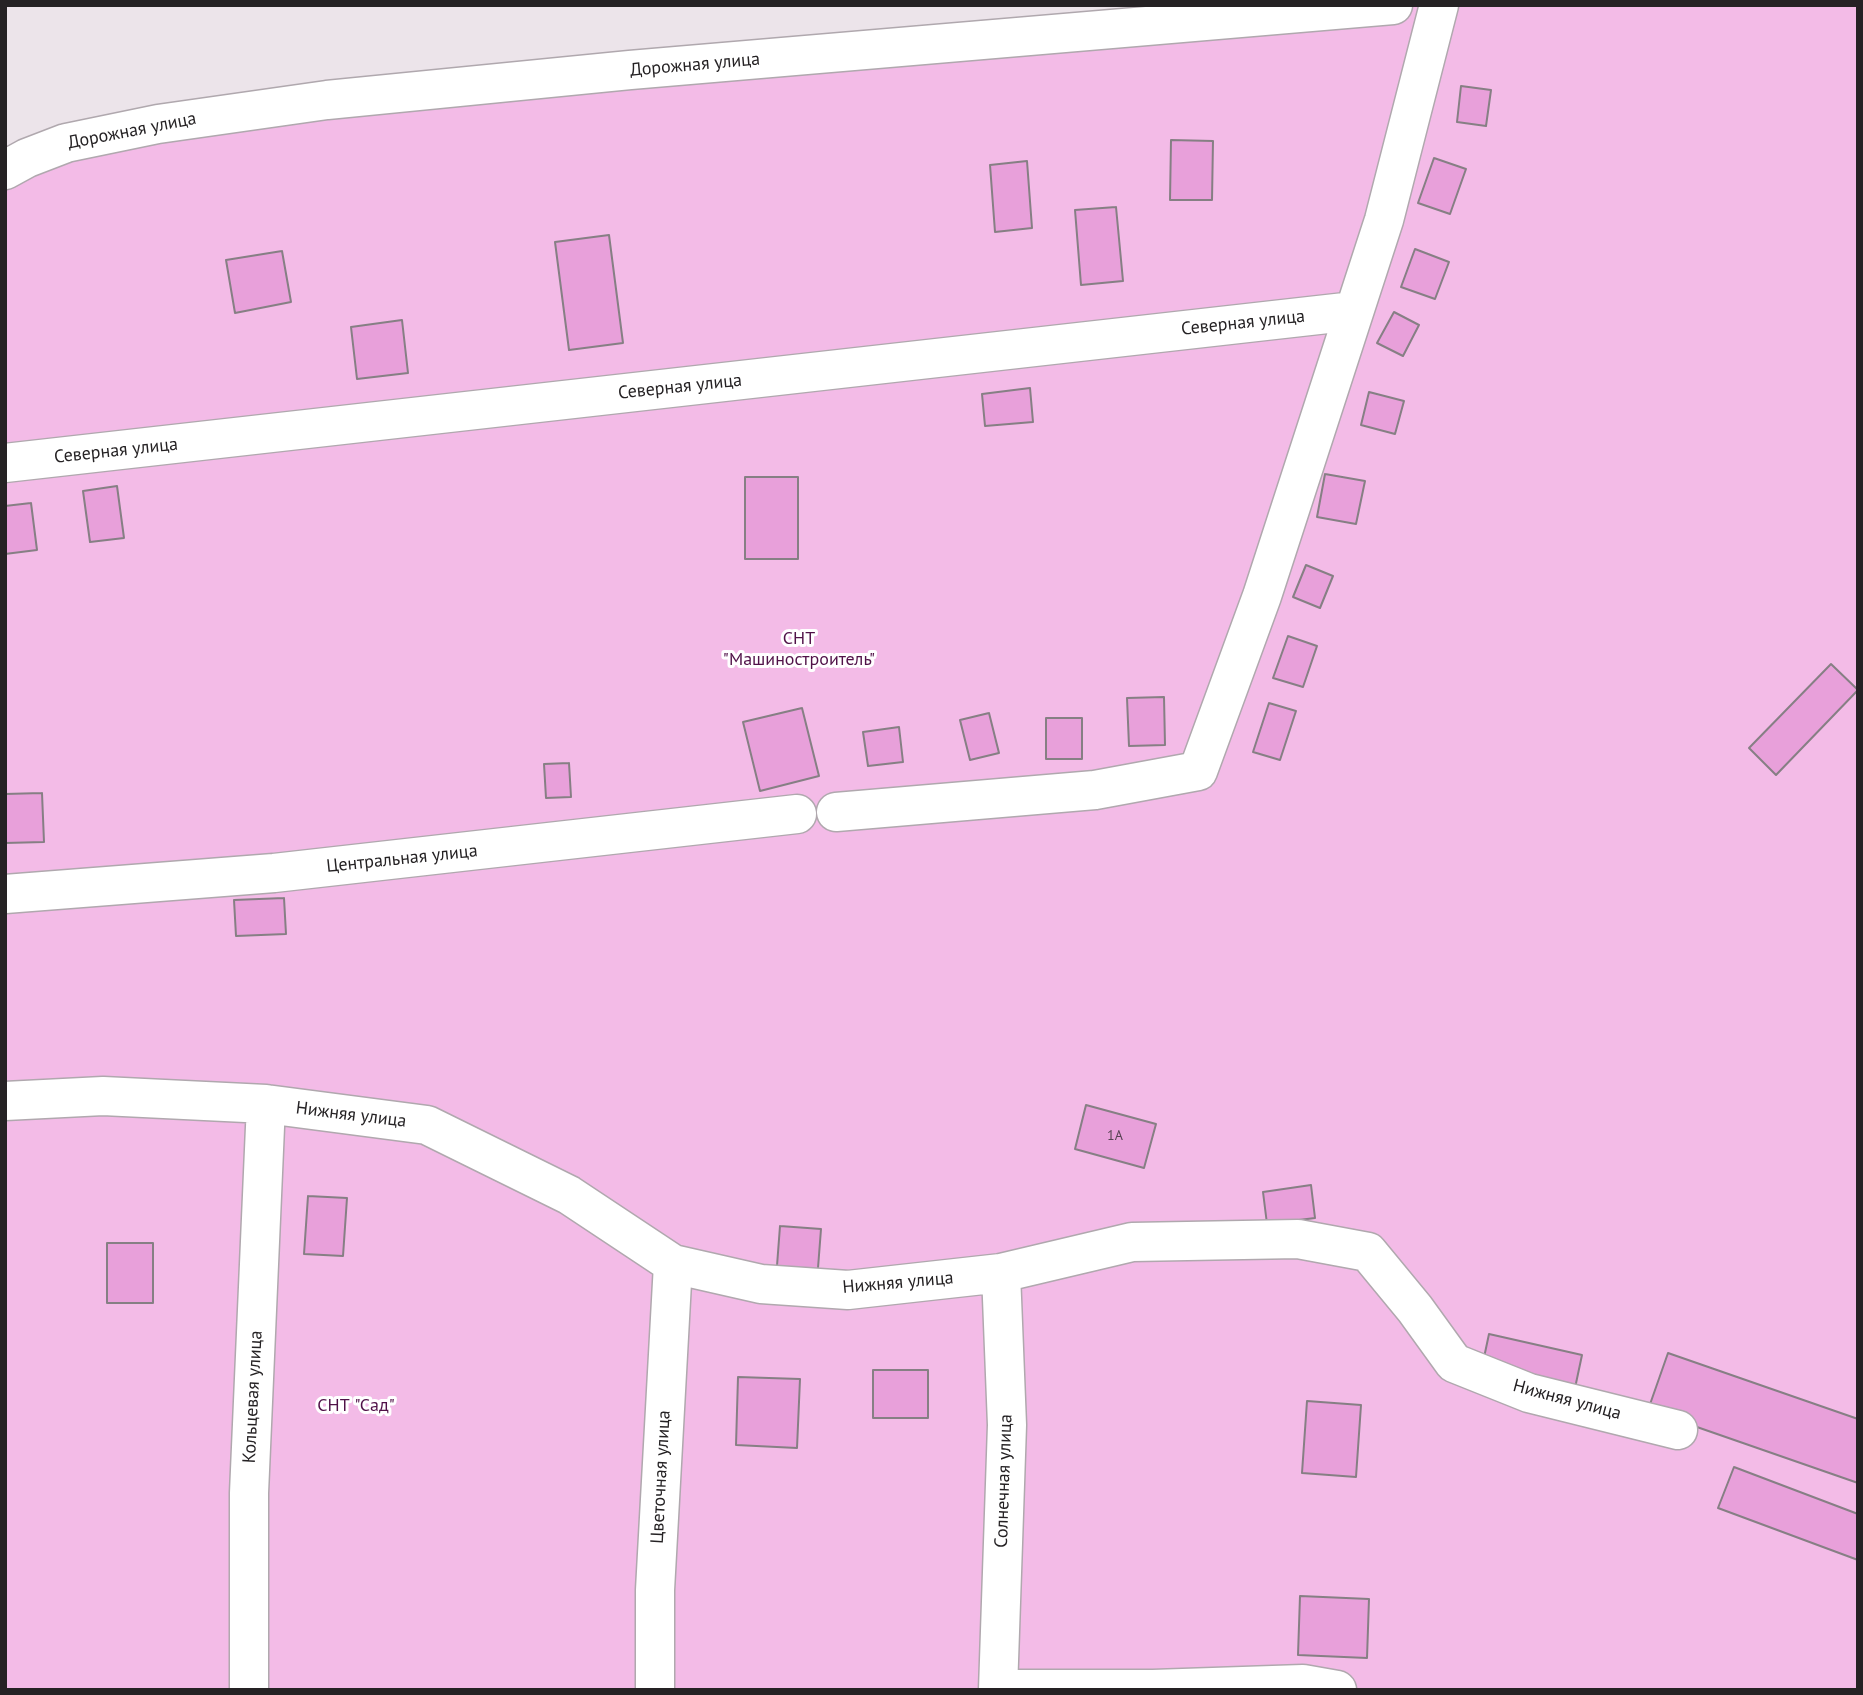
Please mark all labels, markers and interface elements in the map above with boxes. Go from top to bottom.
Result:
street label: Дорожная улица [629,49,761,81]
street label: Дорожная улица [66,108,198,154]
street label: Северная улица [1180,306,1306,340]
street label: Северная улица [617,370,743,404]
street label: Северная улица [53,434,179,468]
park label: СНТ "Машиностроитель" [723,628,875,670]
street label: Центральная улица [325,840,479,878]
street label: Нижняя улица [294,1098,408,1132]
house number: 1А [1107,1128,1123,1144]
street label: Нижняя улица [842,1267,954,1299]
street label: Кольцевая улица [239,1330,267,1464]
street label: Нижняя улица [1510,1375,1624,1425]
park label: СНТ "Сад" [317,1395,395,1417]
street label: Цветочная улица [647,1410,675,1544]
street label: Солнечная улица [991,1414,1017,1548]

